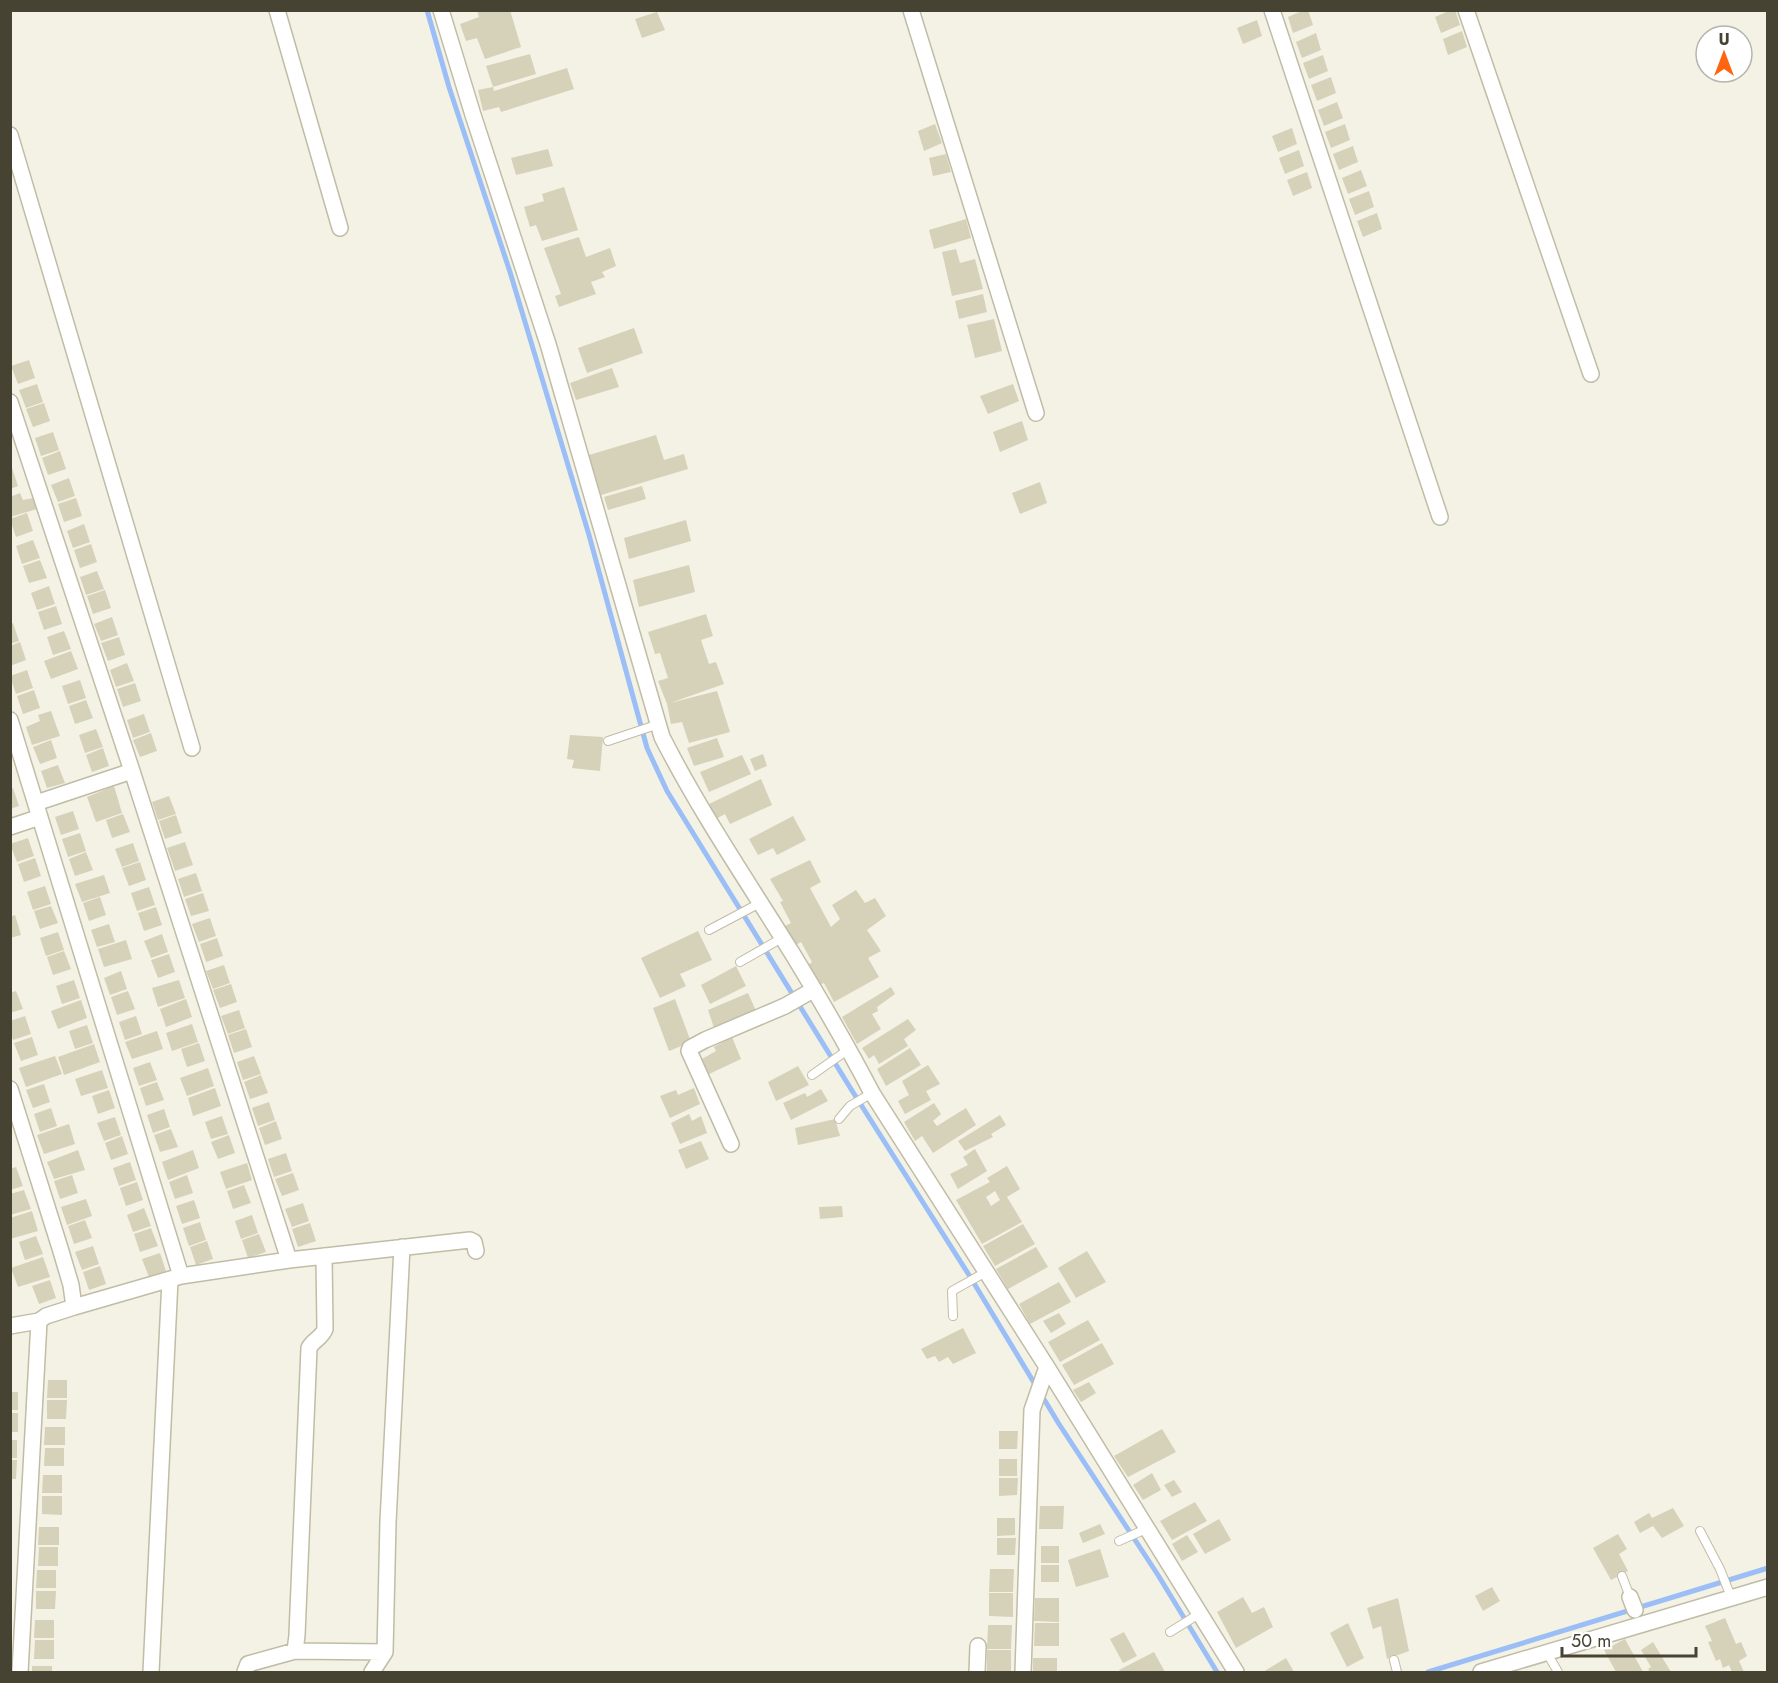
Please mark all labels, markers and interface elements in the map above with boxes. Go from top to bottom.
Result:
north arrow [1694,24,1754,84]
text: U [1718,28,1730,51]
scale bar [1562,1620,1696,1658]
text: 50 m [1571,1628,1611,1654]

